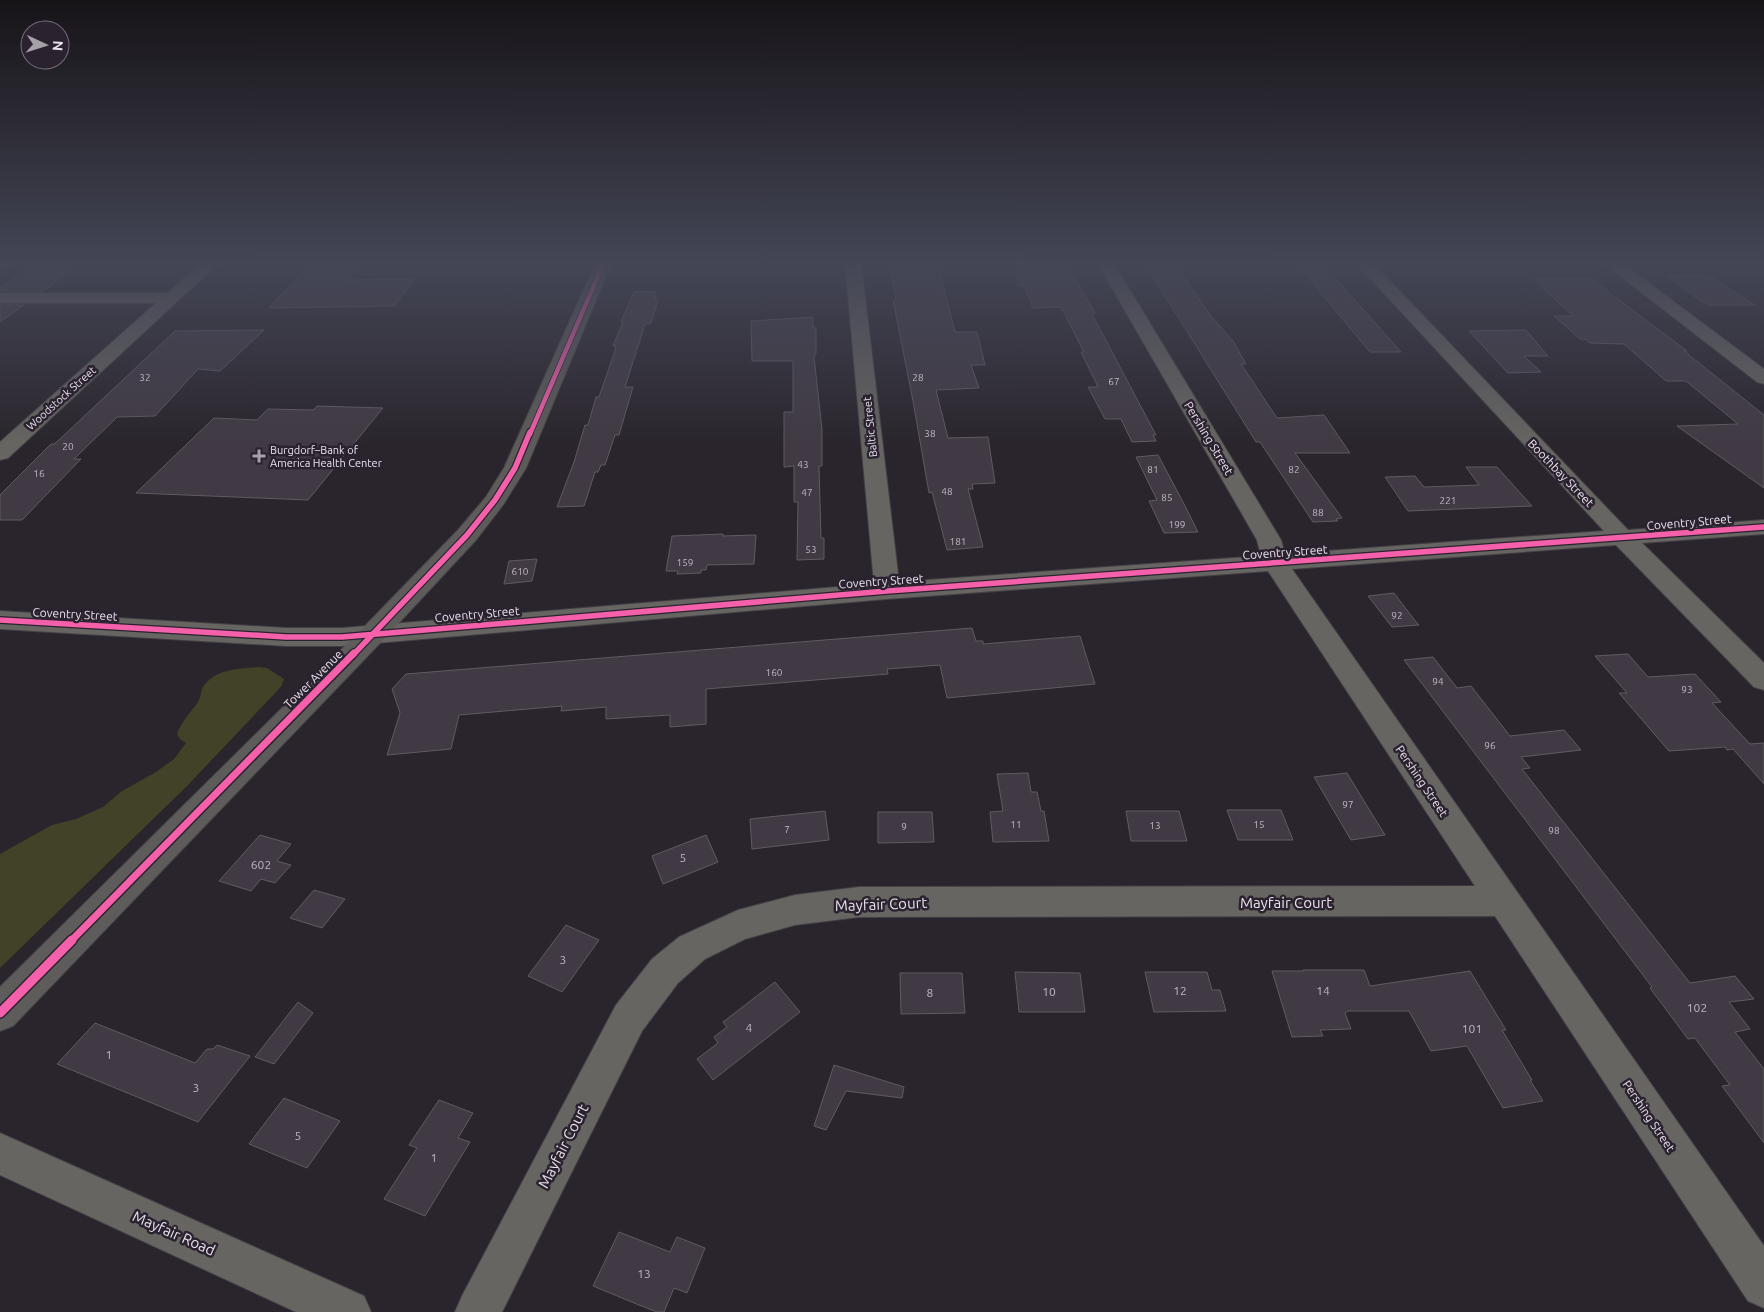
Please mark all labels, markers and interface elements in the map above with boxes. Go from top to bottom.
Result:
north arrow [20,20,70,70]
text: N [50,40,66,52]
street label: Woodstock Street [24,363,98,432]
house number: 32 [139,372,151,383]
house number: 28 [912,372,924,383]
house number: 67 [1108,376,1120,387]
street label: Baltic Street [861,395,879,458]
street label: Pershing Street [1182,399,1236,477]
house number: 38 [924,428,936,439]
street label: Boothbay Street [1526,437,1597,510]
house number: 20 [62,441,74,452]
place label: Burgdorf–Bank of America Health Center [270,444,383,469]
marker: Burgdorf–Bank of America Health Center [252,449,266,463]
house number: 43 [797,459,809,470]
house number: 81 [1147,464,1159,475]
house number: 82 [1288,464,1300,475]
house number: 16 [33,468,45,479]
house number: 48 [941,486,953,497]
house number: 47 [801,487,813,498]
house number: 85 [1161,492,1173,503]
house number: 221 [1440,495,1456,506]
house number: 88 [1312,507,1324,518]
street label: Coventry Street [1646,512,1732,532]
house number: 199 [1169,519,1185,530]
house number: 181 [950,536,966,547]
street label: Coventry Street [1242,543,1328,561]
house number: 53 [805,544,817,555]
house number: 159 [677,557,693,568]
house number: 610 [512,566,529,577]
street label: Coventry Street [838,572,924,590]
street label: Coventry Street [434,604,520,624]
street label: Coventry Street [32,605,118,623]
house number: 92 [1391,610,1403,621]
street label: Tower Avenue [281,647,345,711]
house number: 160 [766,667,783,678]
house number: 94 [1432,676,1444,687]
house number: 93 [1681,684,1693,695]
house number: 96 [1484,740,1496,751]
street label: Pershing Street [1393,743,1451,819]
house number: 97 [1342,799,1354,810]
house number: 11 [1010,819,1022,830]
house number: 15 [1253,819,1265,830]
house number: 13 [1149,820,1161,831]
house number: 9 [901,821,907,832]
house number: 7 [784,824,790,835]
house number: 98 [1548,825,1560,836]
house number: 5 [680,851,686,864]
house number: 602 [251,858,271,871]
street label: Mayfair Court [835,894,927,914]
street label: Mayfair Court [1240,894,1332,911]
house number: 3 [560,953,566,966]
house number: 12 [1173,984,1187,997]
house number: 14 [1316,984,1330,997]
house number: 10 [1042,985,1056,998]
house number: 8 [927,986,934,999]
house number: 102 [1687,1001,1707,1014]
house number: 4 [746,1021,753,1034]
house number: 101 [1462,1022,1482,1035]
house number: 1 [106,1048,112,1061]
street label: Pershing Street [1620,1078,1678,1154]
house number: 3 [193,1081,199,1094]
street label: Mayfair Court [534,1101,592,1191]
house number: 5 [295,1129,301,1142]
house number: 1 [431,1151,437,1164]
street label: Mayfair Road [130,1207,218,1259]
house number: 13 [637,1267,651,1280]

